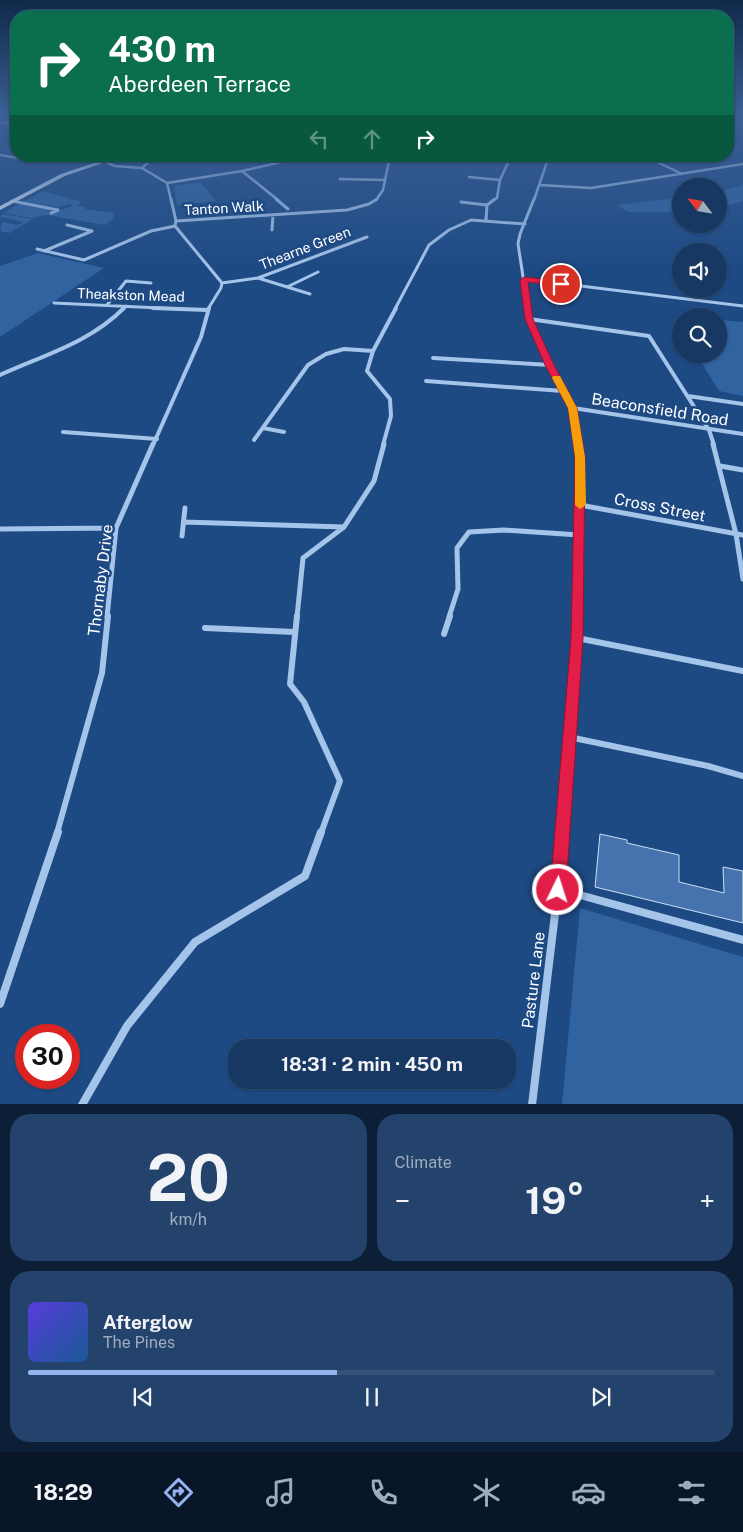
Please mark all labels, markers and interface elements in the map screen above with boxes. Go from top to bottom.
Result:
text: 430 m [108,29,216,70]
icon: right [25,30,90,95]
text: Aberdeen Terrace [108,71,291,97]
icon: left [305,125,333,153]
icon: ahead [358,125,386,153]
icon: right [411,125,439,153]
north arrow [672,178,728,232]
map controls [672,178,727,363]
street label: Tanton Walk [184,198,264,218]
street label: Thearne Green [257,223,353,273]
button: sound [672,243,727,298]
pin [540,263,582,305]
icon: arrive [547,270,575,298]
street label: Theakston Mead [77,285,185,305]
button: search [672,308,727,363]
street label: Beaconsfield Road [590,389,730,430]
street label: Cross Street [613,489,707,526]
street label: Thornaby Drive [84,523,117,637]
position arrow [531,863,583,915]
street label: Pasture Lane [518,931,549,1030]
speed limit sign: 30 [15,1024,80,1089]
text: 18:31 · 2 min · 450 m [281,1053,463,1075]
text: 20 [147,1139,230,1216]
text: Climate [395,1153,452,1172]
text: 19° [525,1178,584,1223]
text: − [395,1184,410,1217]
text: + [699,1184,715,1217]
text: km/h [169,1210,207,1229]
text: Afterglow [103,1311,193,1333]
text: The Pines [103,1333,175,1352]
icon: previous [129,1383,157,1411]
icon: pause [358,1383,386,1411]
icon: next [587,1383,615,1411]
icon: directions [161,1475,196,1510]
icon: music [263,1475,298,1510]
icon: phone [366,1475,401,1510]
icon: climate [469,1475,504,1510]
icon: car [571,1475,606,1510]
icon: filters [674,1475,709,1510]
text: 18:29 [34,1479,93,1505]

